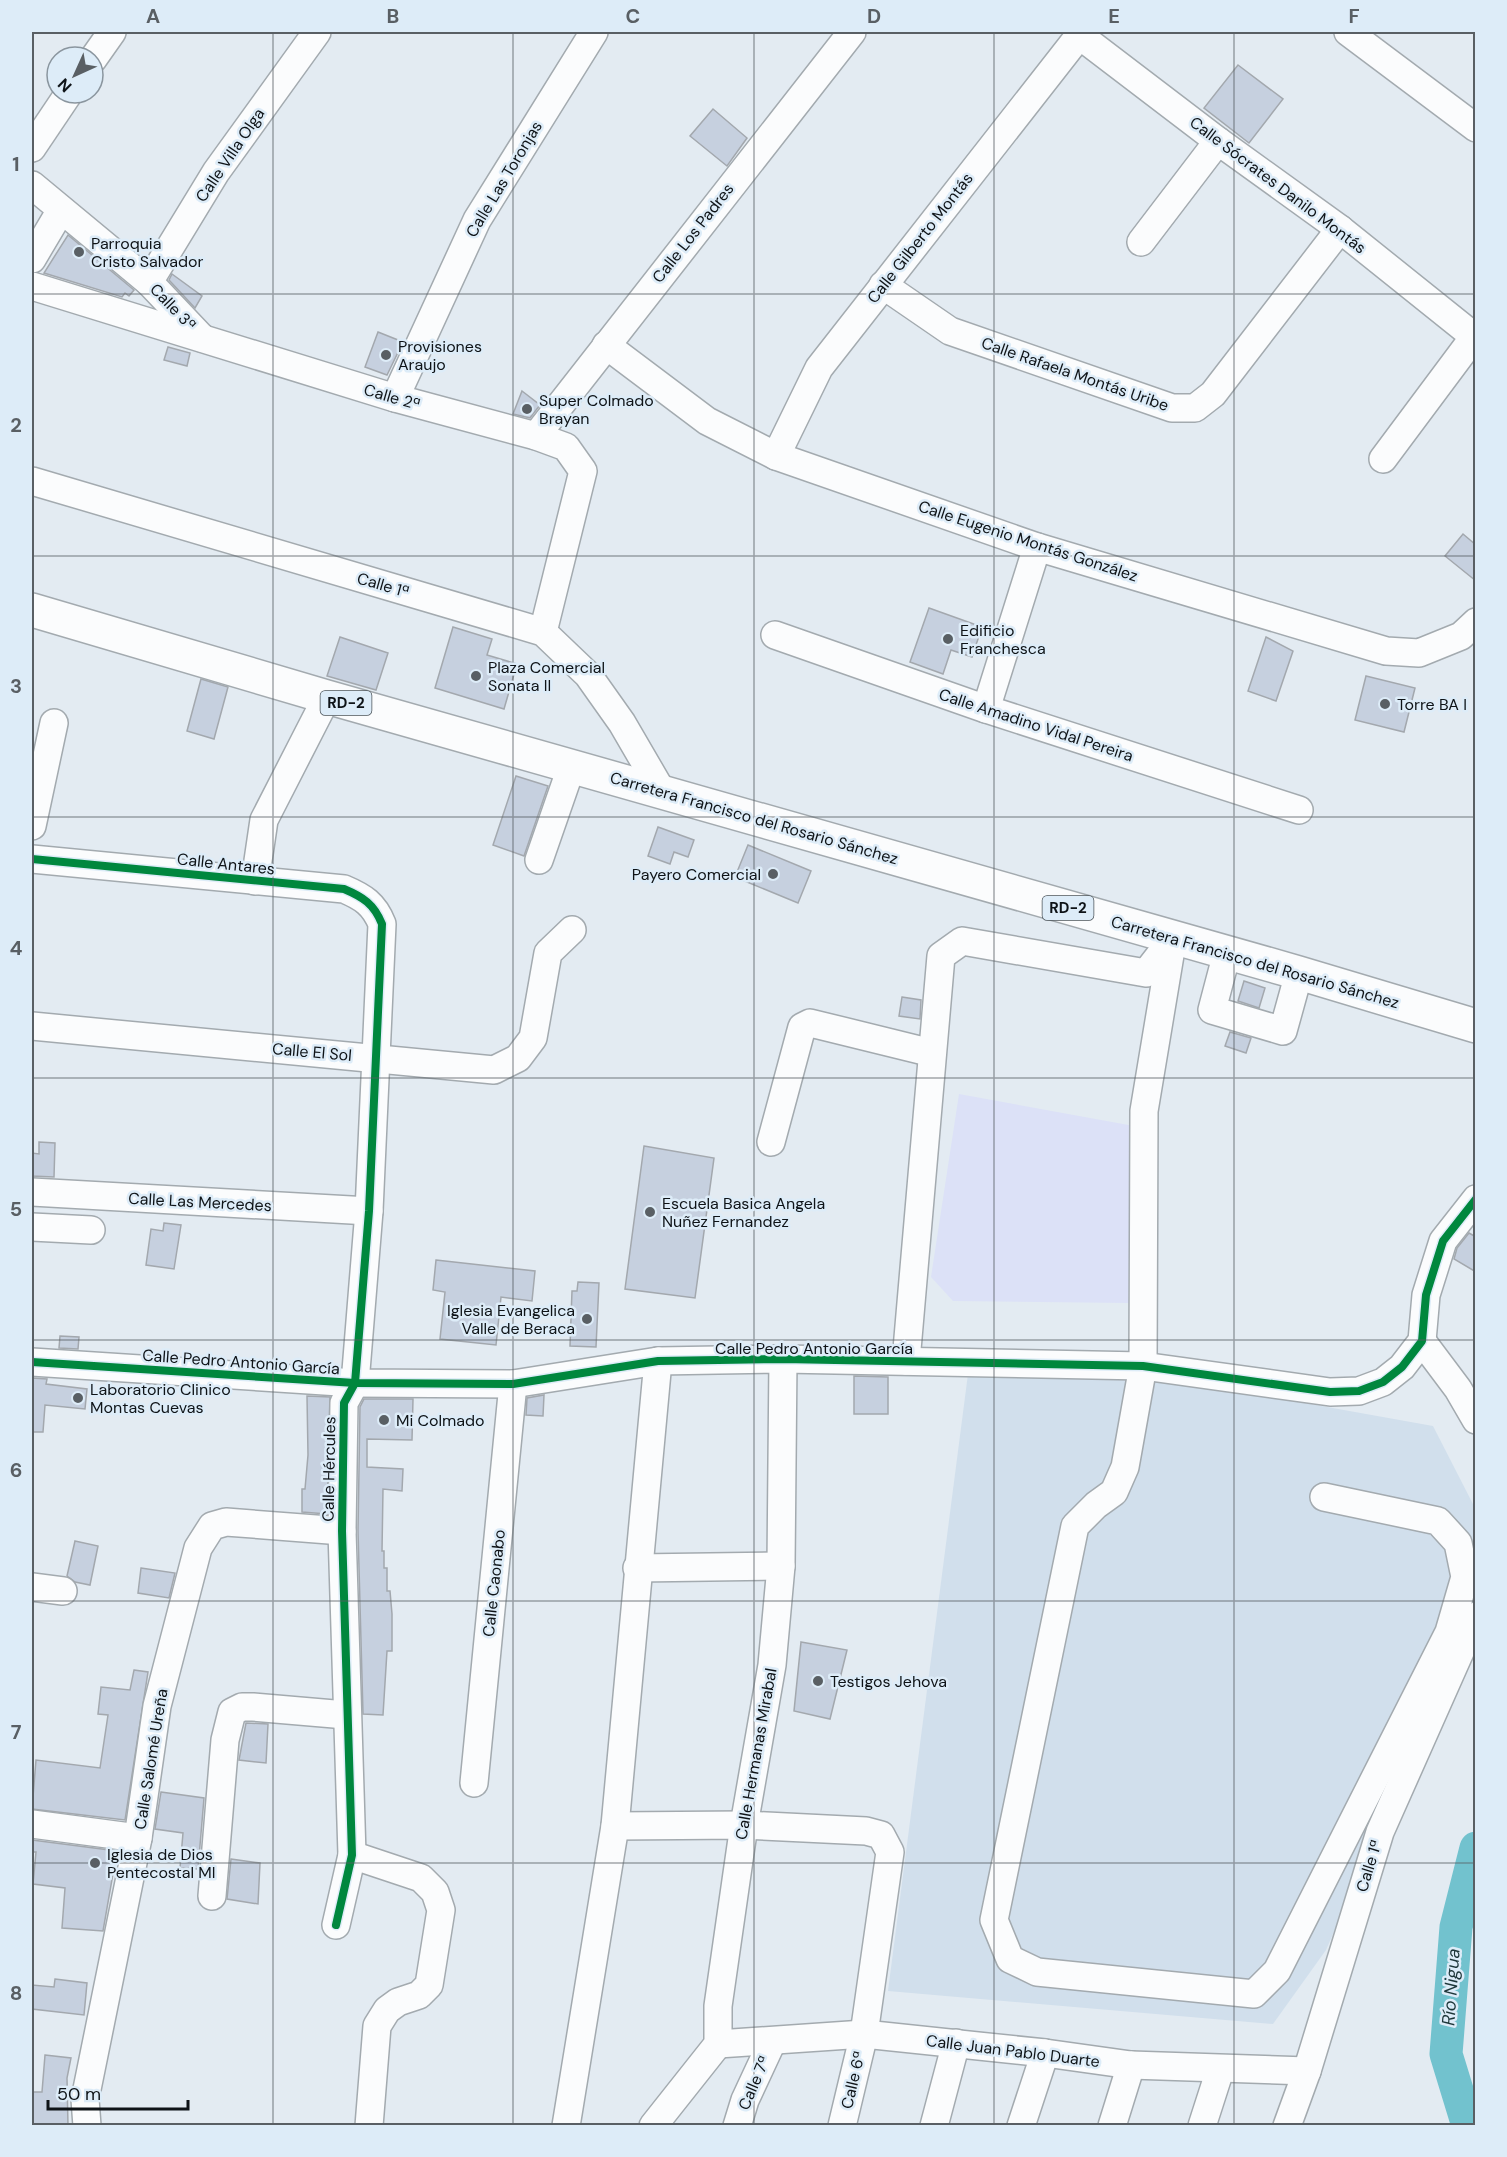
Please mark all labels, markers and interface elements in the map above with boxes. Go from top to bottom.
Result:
text: A [146,3,160,29]
text: B [387,3,399,29]
text: C [626,3,640,29]
text: D [867,3,881,29]
text: E [1108,3,1120,29]
text: F [1348,3,1360,29]
north arrow [45,45,105,105]
text: N [53,74,76,97]
street label: Calle Villa Olga [191,104,269,206]
street label: Calle Sócrates Danilo Montás [1186,112,1370,258]
street label: Calle Las Toronjas [461,117,547,241]
text: 1 [12,151,20,177]
street label: Calle Gilberto Montás [862,168,978,308]
street label: Calle Los Padres [648,179,738,287]
place label: Parroquia Cristo Salvador [91,233,204,272]
marker: Parroquia Cristo Salvador [72,245,86,259]
street label: Calle 3ª [145,279,201,335]
street label: Calle Rafaela Montás Uribe [979,332,1171,416]
place label: Provisiones Araujo [398,336,482,375]
marker: Provisiones Araujo [379,348,393,362]
street label: Calle 2ª [361,379,423,415]
place label: Super Colmado Brayan [539,390,654,429]
marker: Super Colmado Brayan [520,402,534,416]
text: 2 [10,412,22,438]
street label: Calle Eugenio Montás González [916,496,1140,586]
street label: Calle 1ª [354,568,412,602]
place label: Edificio Franchesca [960,620,1046,659]
marker: Edificio Franchesca [941,632,955,646]
place label: Plaza Comercial Sonata II [488,657,605,696]
marker: Plaza Comercial Sonata II [469,669,483,683]
text: 3 [10,673,22,699]
street label: Calle Amadino Vidal Pereira [936,684,1136,766]
road number: RD-2 [320,691,372,715]
place label: Torre BA I [1397,694,1467,715]
marker: Torre BA I [1378,697,1392,711]
street label: Carretera Francisco del Rosario Sánchez [608,767,900,869]
street label: Calle Antares [176,848,276,880]
place label: Payero Comercial [632,864,761,885]
marker: Payero Comercial [766,867,780,881]
road number: RD-2 [1042,896,1094,920]
street label: Carretera Francisco del Rosario Sánchez [1109,911,1401,1013]
text: 4 [10,935,23,961]
street label: Calle El Sol [271,1038,353,1066]
street label: Calle Las Mercedes [128,1188,272,1216]
place label: Escuela Basica Angela Nuñez Fernandez [662,1193,825,1232]
text: 5 [10,1196,22,1222]
marker: Escuela Basica Angela Nuñez Fernandez [643,1205,657,1219]
place label: Iglesia Evangelica Valle de Beraca [447,1300,575,1339]
marker: Iglesia Evangelica Valle de Beraca [580,1312,594,1326]
street label: Calle Pedro Antonio García [715,1338,913,1359]
street label: Calle Pedro Antonio García [142,1345,340,1379]
place label: Laboratorio Clinico Montas Cuevas [90,1379,231,1418]
marker: Laboratorio Clinico Montas Cuevas [71,1391,85,1405]
place label: Mi Colmado [396,1410,485,1431]
marker: Mi Colmado [377,1413,391,1427]
street label: Calle Hércules [318,1416,340,1522]
text: 6 [10,1457,22,1483]
street label: Calle Caonabo [478,1528,510,1638]
street label: Calle Hermanas Mirabal [731,1667,781,1841]
place label: Testigos Jehova [830,1671,947,1692]
marker: Testigos Jehova [811,1674,825,1688]
street label: Calle Salomé Ureña [129,1687,173,1831]
text: 7 [11,1719,22,1745]
street label: Calle 1ª [1351,1837,1387,1895]
place label: Iglesia de Dios Pentecostal MI [107,1844,216,1883]
marker: Iglesia de Dios Pentecostal MI [88,1856,102,1870]
water label: Río Nigua [1436,1947,1466,2027]
text: 8 [10,1980,22,2006]
street label: Calle Juan Pablo Duarte [925,2030,1101,2072]
street label: Calle 6ª [836,2049,870,2111]
street label: Calle 7ª [733,2053,775,2113]
scale bar [48,2073,188,2111]
text: 50 m [57,2082,101,2106]

